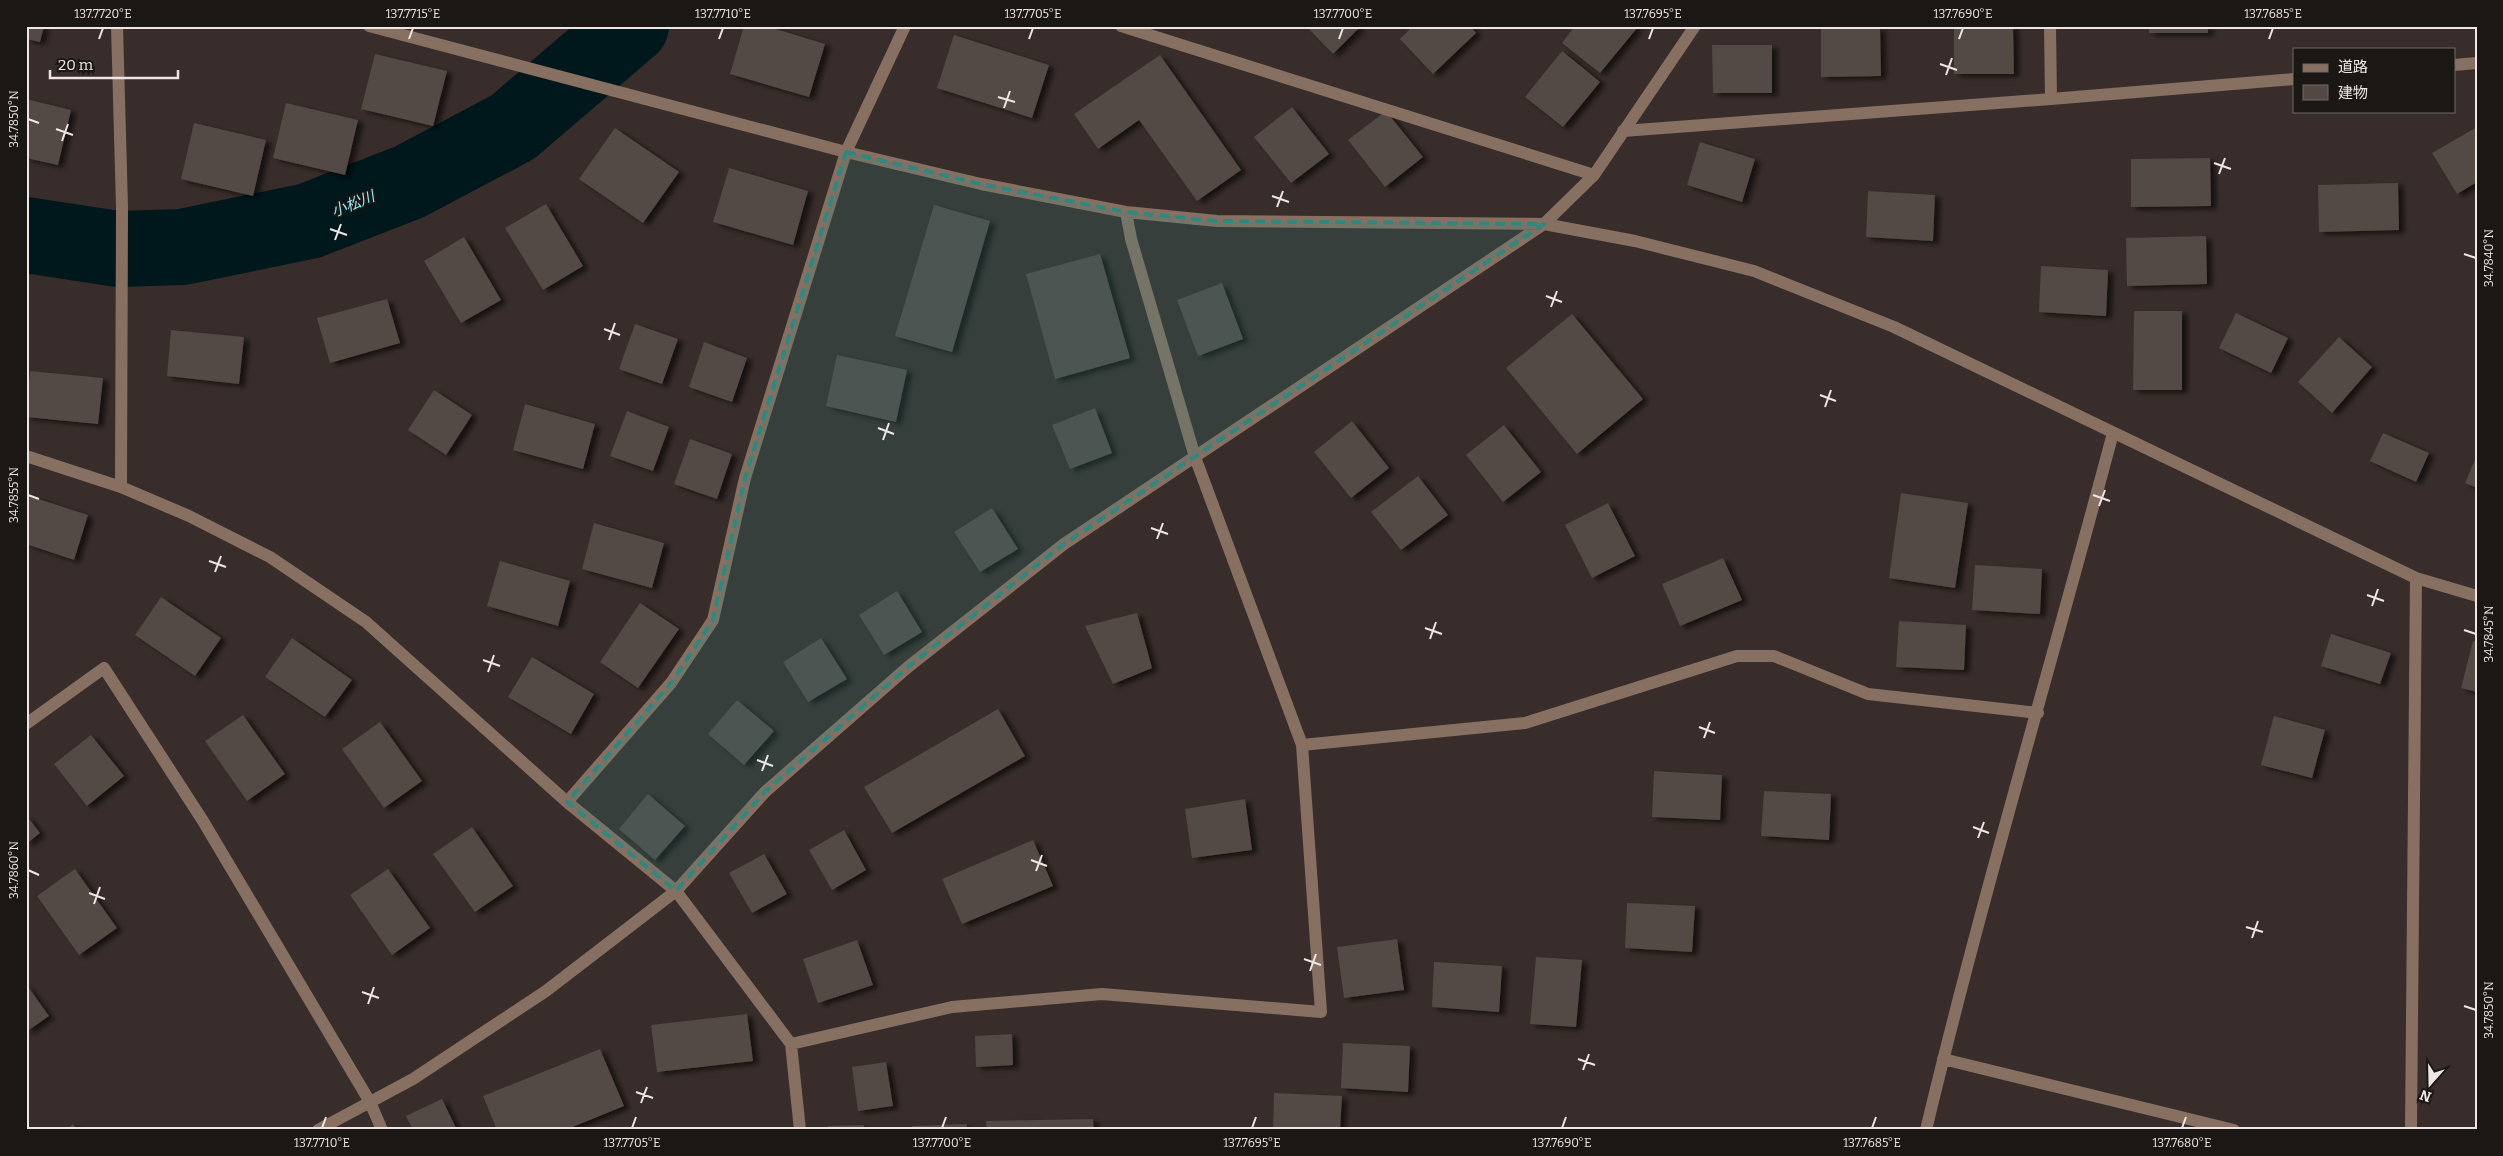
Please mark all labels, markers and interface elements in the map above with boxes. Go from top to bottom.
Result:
text: 137.7720°E [74,7,132,21]
text: 137.7715°E [386,7,440,21]
text: 137.7710°E [695,7,751,21]
text: 137.7705°E [1004,7,1062,21]
text: 137.7700°E [1314,7,1372,21]
text: 137.7695°E [1624,7,1682,21]
text: 137.7690°E [1934,7,1992,21]
text: 137.7685°E [2244,7,2302,21]
scale bar [50,48,178,80]
legend [2293,48,2456,112]
text: 20 m [58,56,94,74]
text: 道路 [2338,58,2368,76]
text: 建物 [2338,84,2368,102]
text: 34.7850°N [7,90,21,148]
water label: 小松川 [329,186,379,221]
text: 34.7840°N [2482,228,2496,287]
text: 34.7855°N [7,466,21,523]
text: 34.7845°N [2482,605,2496,662]
text: 34.7860°N [7,840,21,899]
text: 34.7850°N [2482,981,2496,1039]
north arrow [2406,1058,2456,1108]
text: N [2418,1086,2434,1106]
text: 137.7710°E [294,1136,350,1150]
text: 137.7705°E [603,1136,661,1150]
text: 137.7700°E [913,1136,971,1150]
text: 137.7695°E [1223,1136,1281,1150]
text: 137.7690°E [1533,1136,1591,1150]
text: 137.7685°E [1843,1136,1901,1150]
text: 137.7680°E [2153,1136,2212,1150]

